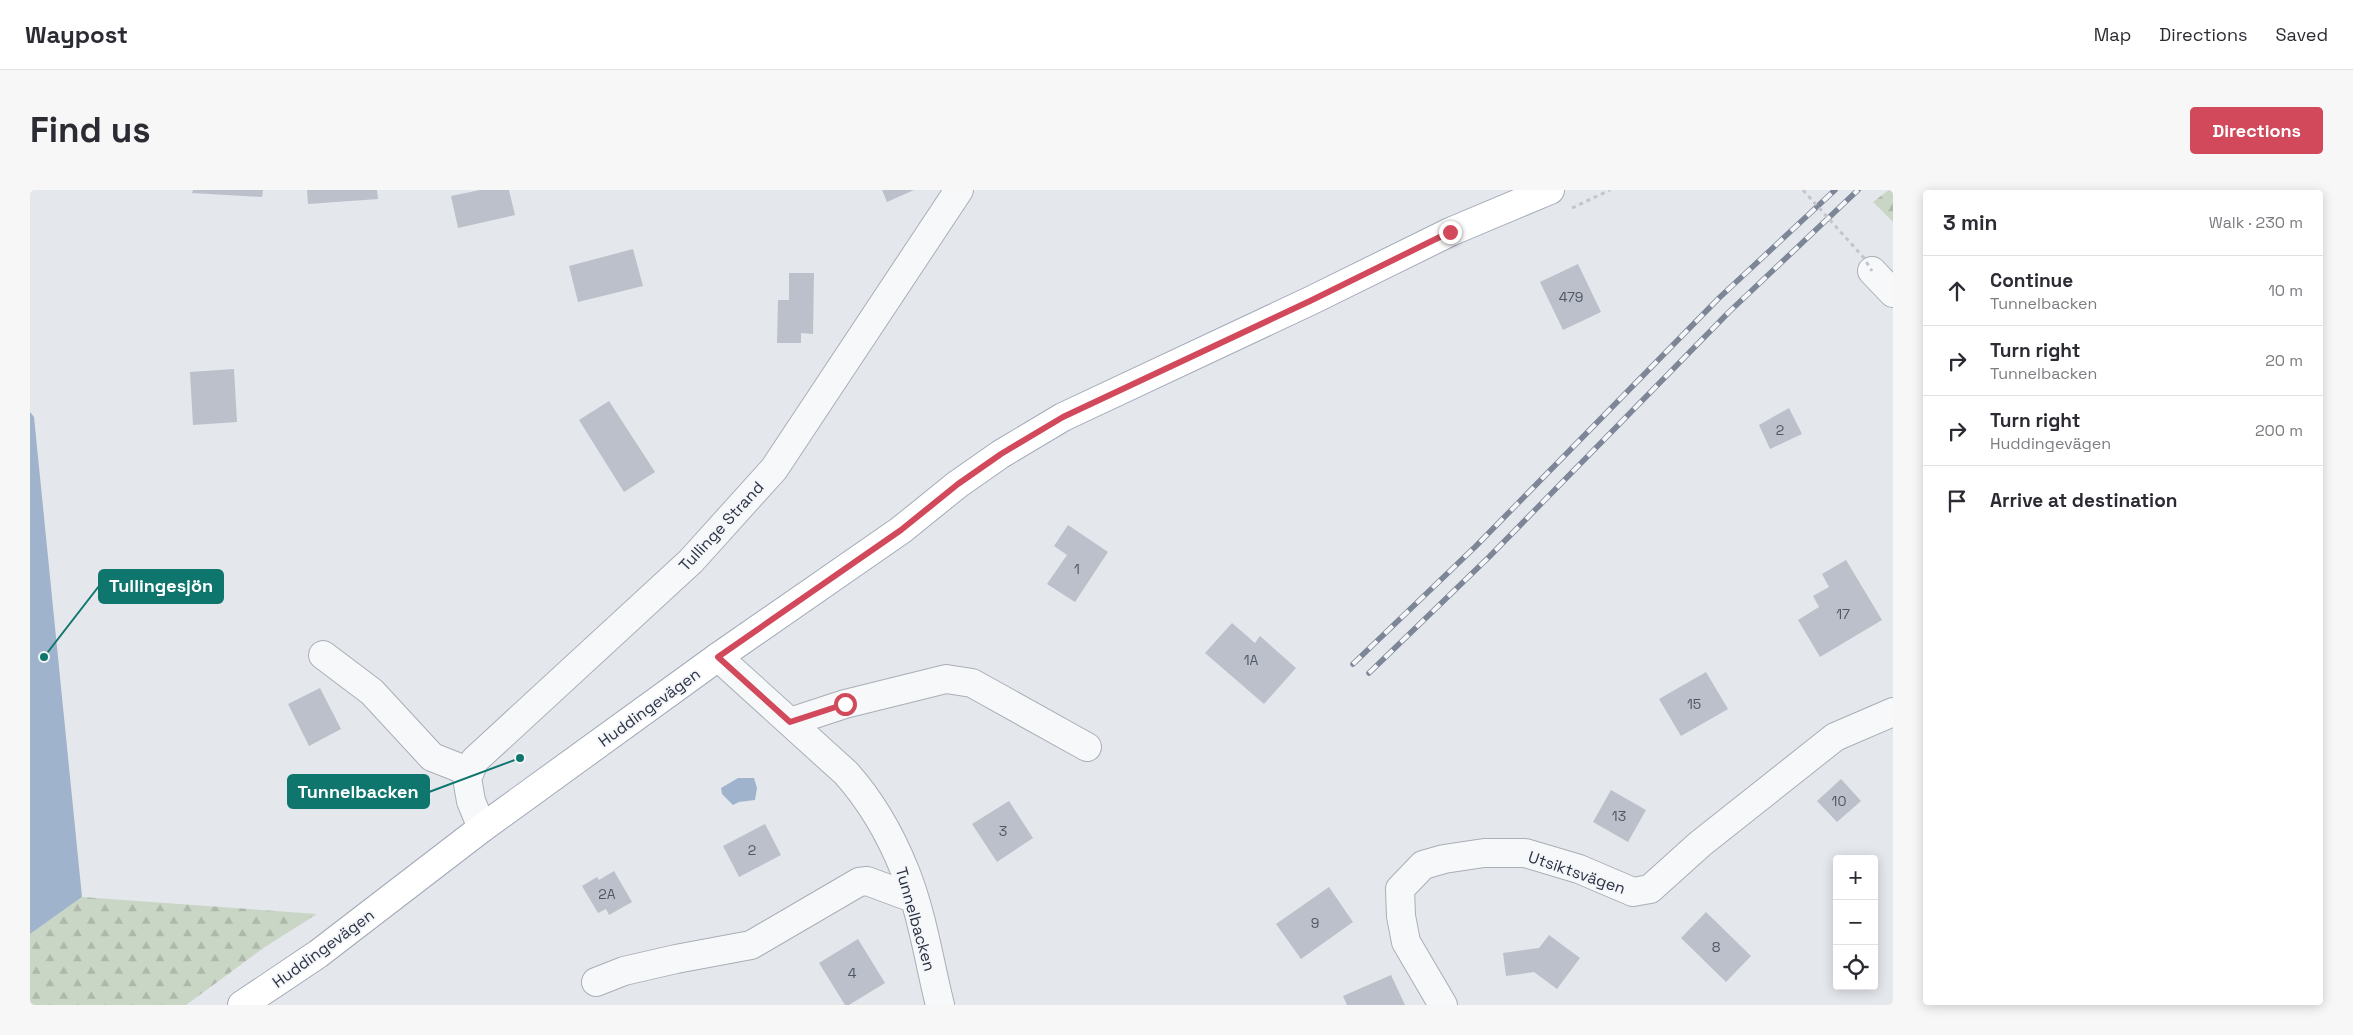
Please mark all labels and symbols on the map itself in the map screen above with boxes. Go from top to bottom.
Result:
route end [1439,221,1462,244]
house number: 479 [1559,288,1583,306]
house number: 2 [1776,421,1784,439]
street label: Tullinge Strand [674,477,768,576]
house number: 1 [1074,560,1080,578]
callout: Tullingesjön [99,570,223,603]
text: Tullingesjön [109,574,213,597]
house number: 17 [1836,605,1850,623]
house number: 1A [1244,651,1259,669]
street label: Huddingevägen [594,663,704,751]
route start [834,693,857,716]
house number: 15 [1687,695,1701,713]
callout: Tunnelbacken [288,775,429,808]
text: Tunnelbacken [297,780,419,803]
house number: 10 [1832,792,1846,810]
house number: 13 [1612,807,1626,825]
house number: 3 [999,822,1007,840]
house number: 2 [748,841,756,859]
street label: Utsiktsvägen [1525,846,1628,899]
street label: Tunnelbacken [891,865,940,974]
house number: 2A [598,885,616,903]
street label: Huddingevägen [268,904,378,992]
house number: 9 [1311,914,1319,932]
house number: 8 [1712,938,1721,956]
house number: 4 [848,964,857,982]

